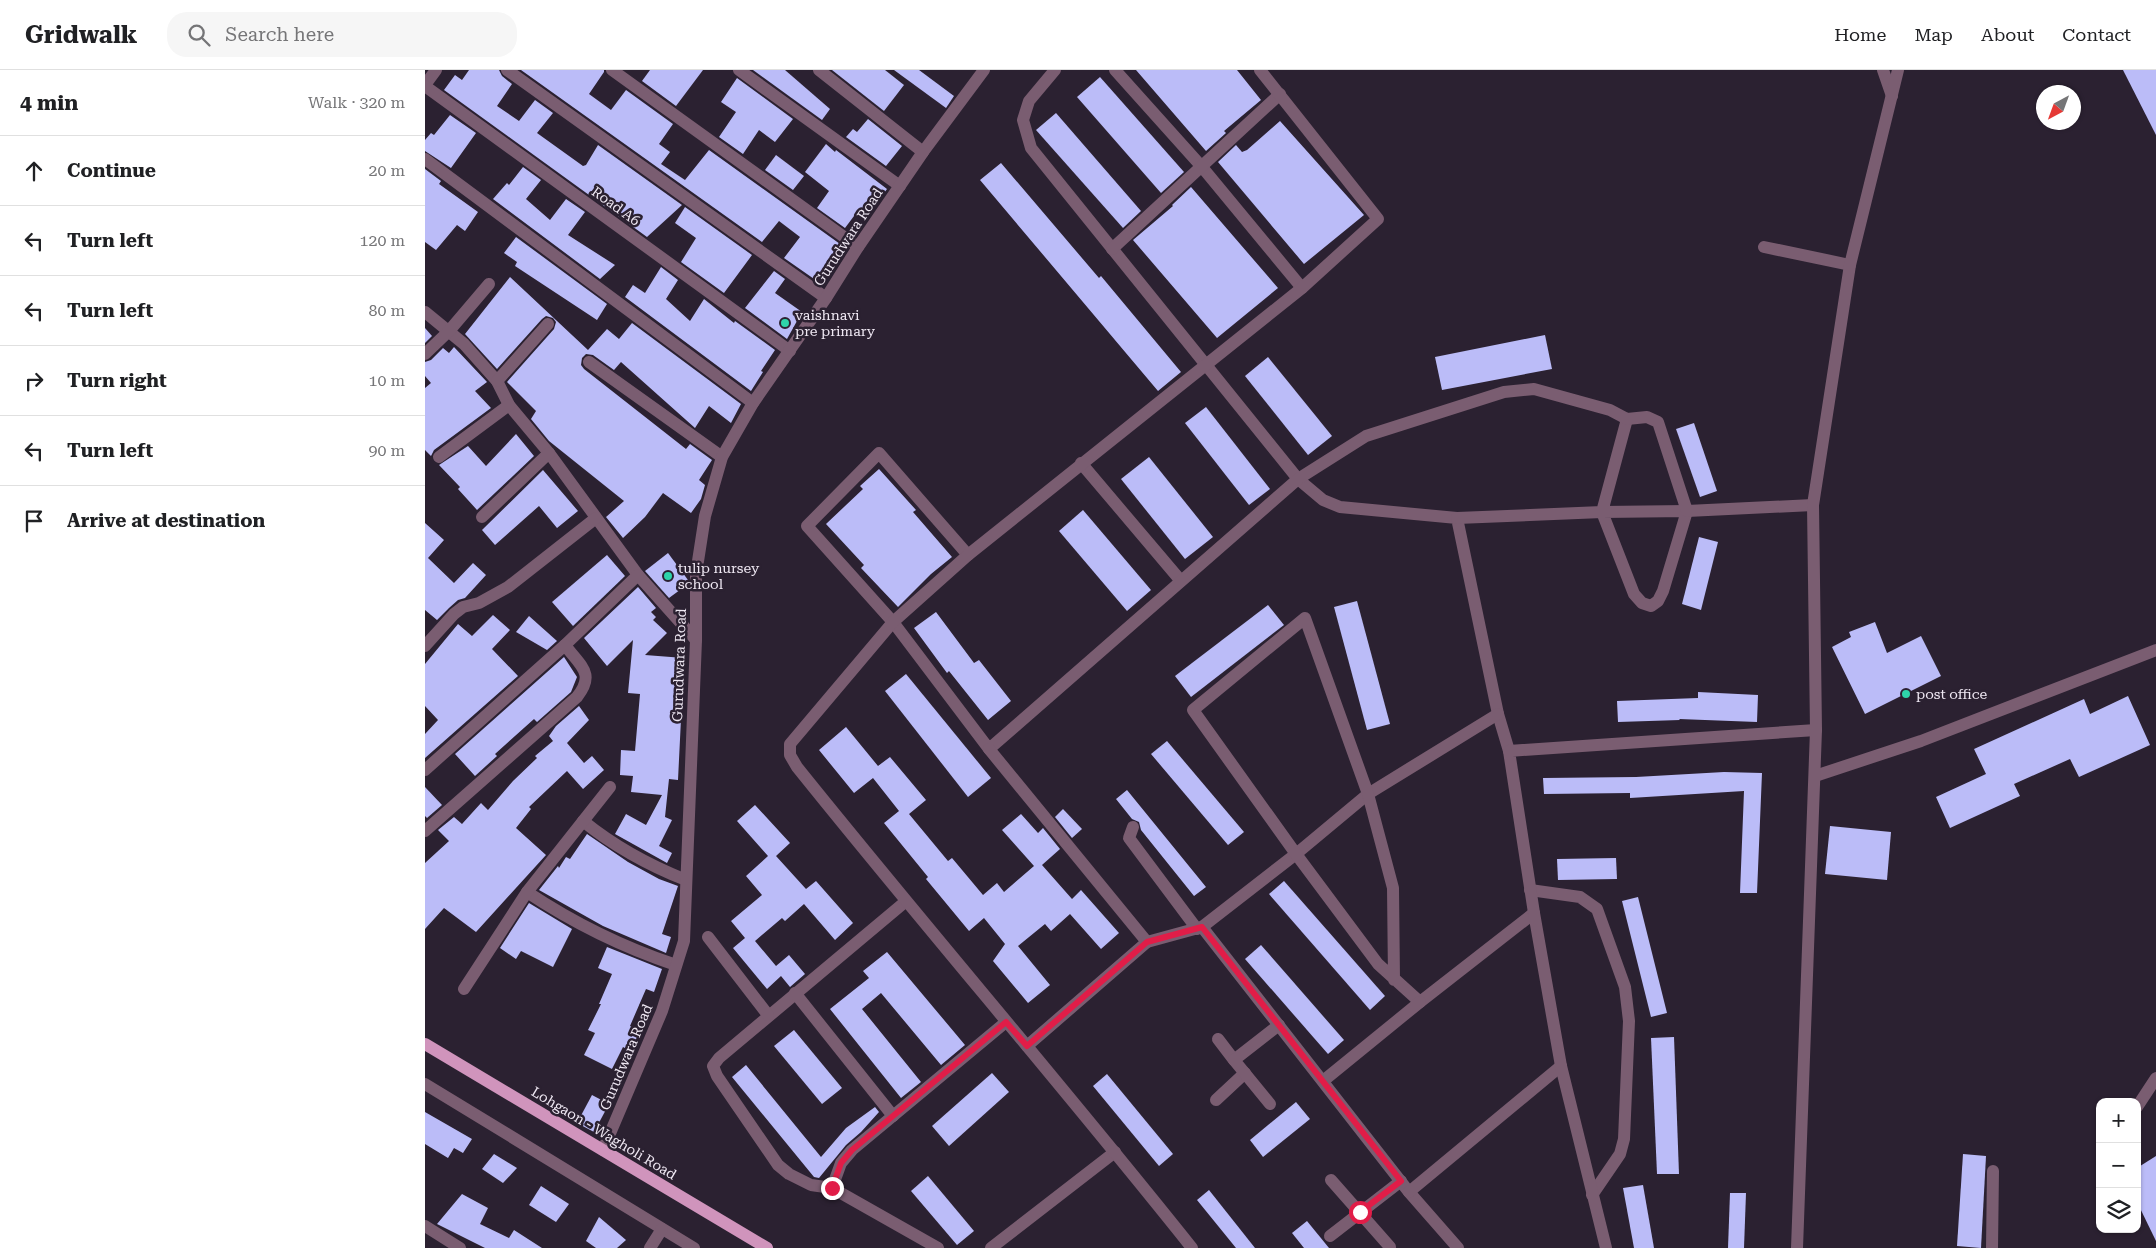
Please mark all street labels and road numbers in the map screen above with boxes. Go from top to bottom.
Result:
street label: Road A6 [589,183,643,229]
street label: Gurudwara Road [810,185,886,289]
street label: Gurudwara Road [669,608,689,722]
street label: Gurudwara Road [596,1002,656,1112]
street label: Lohgaon - Wagholi Road [529,1083,679,1183]

